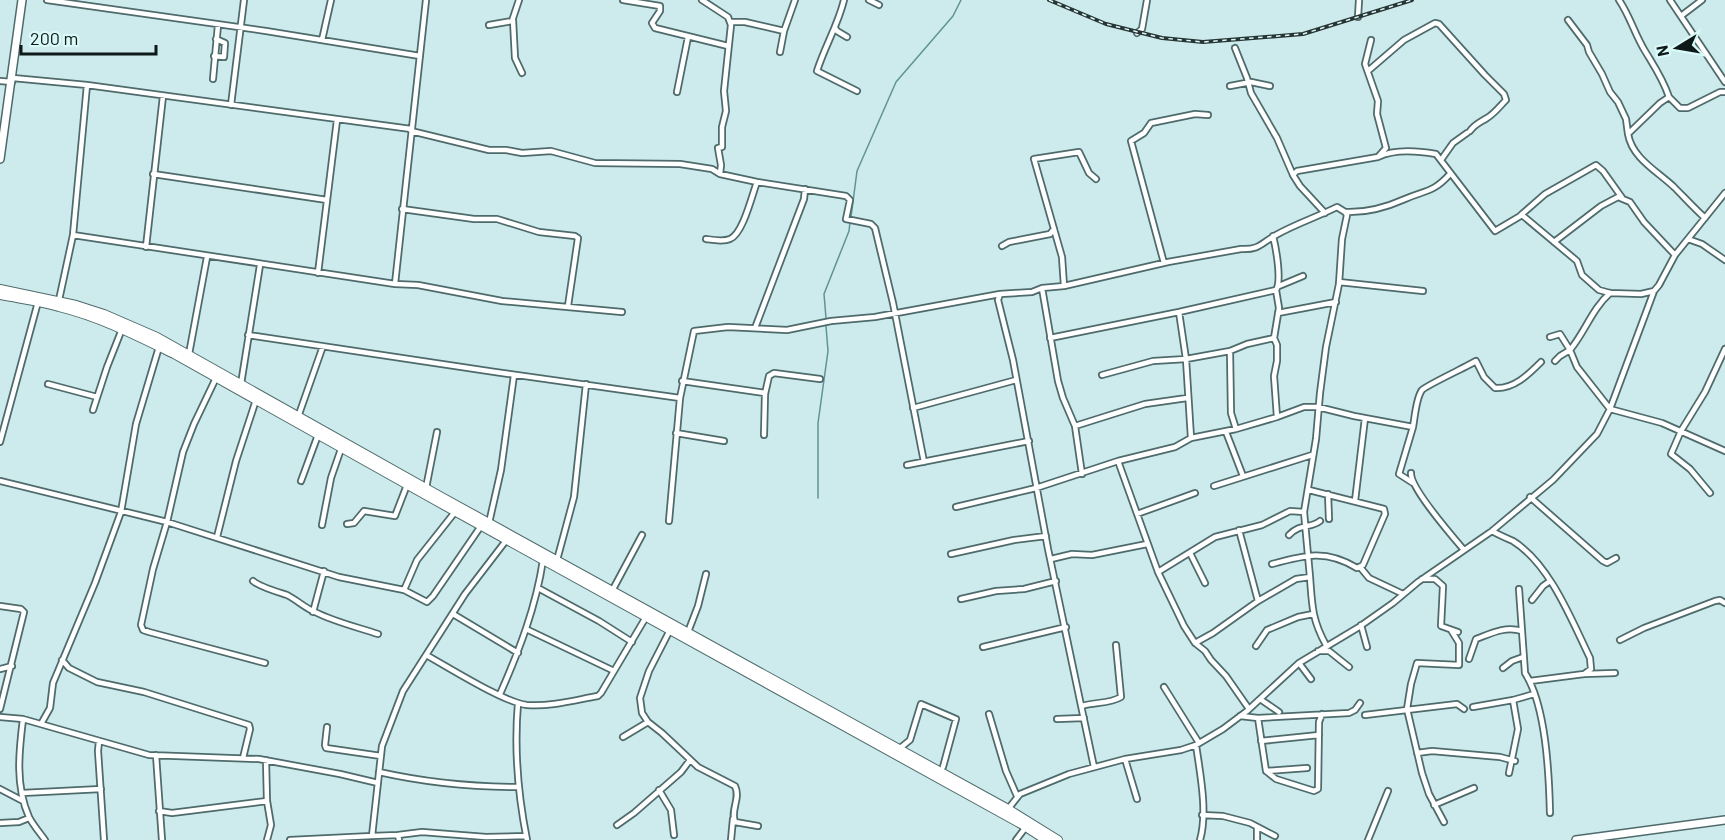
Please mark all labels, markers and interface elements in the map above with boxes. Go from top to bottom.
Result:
scale bar [21,18,156,56]
north arrow [1647,18,1707,78]
text: 200 m [30,27,78,49]
text: N [1651,44,1672,58]

